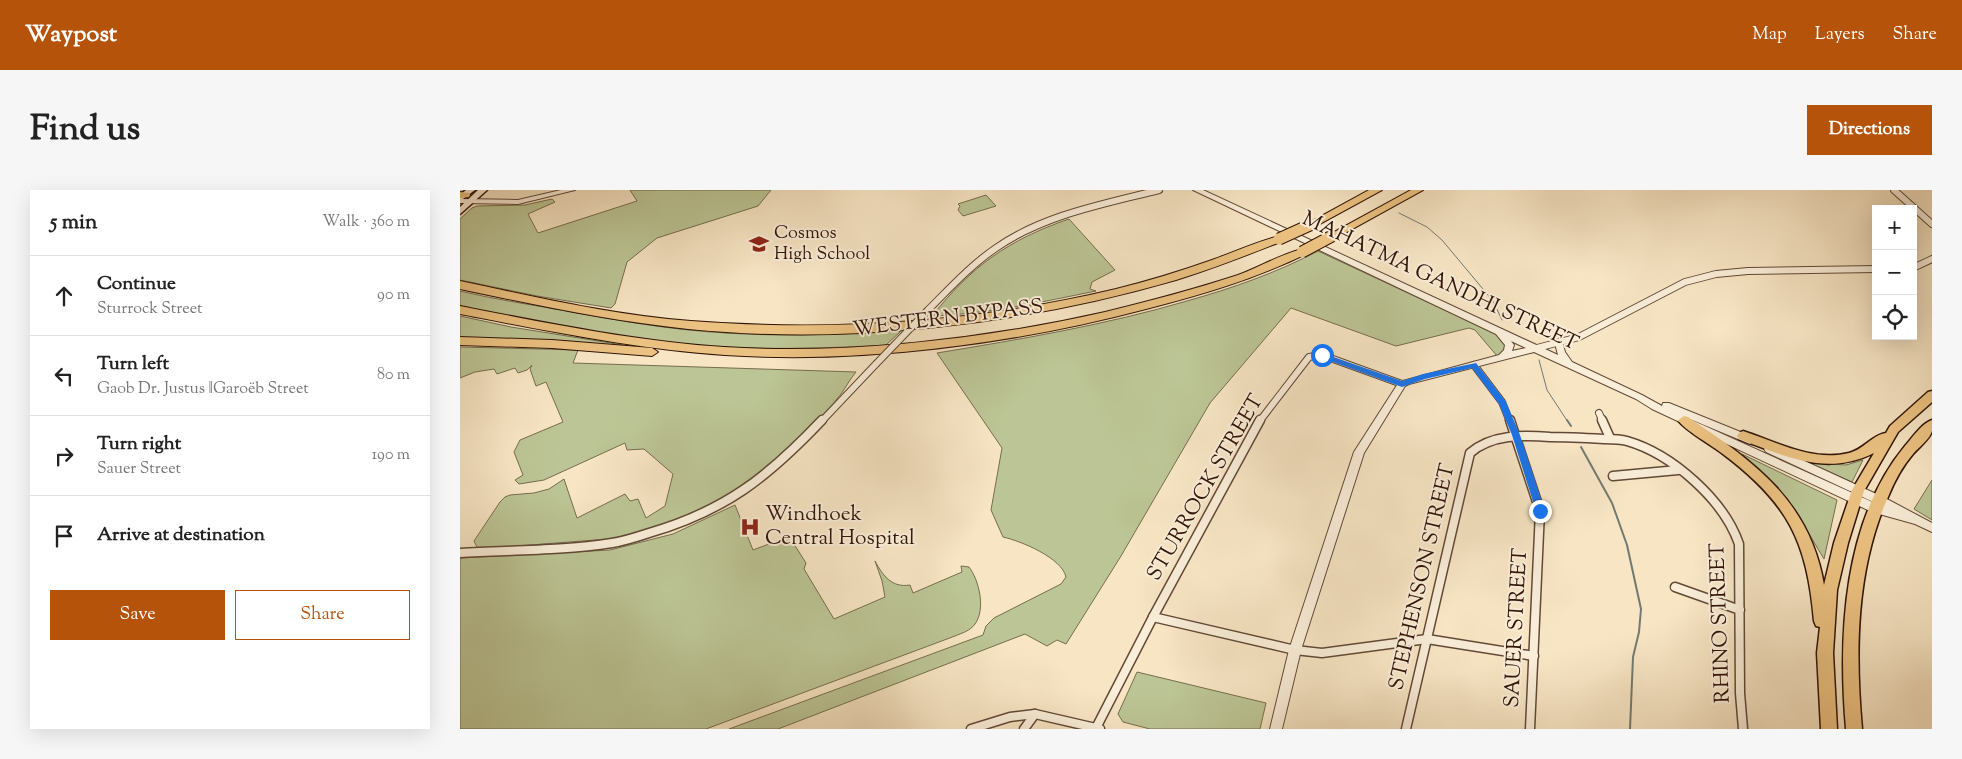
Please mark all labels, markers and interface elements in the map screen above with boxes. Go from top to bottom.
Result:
text: Waypost [25,18,117,52]
text: Map [1752,22,1787,48]
text: Layers [1815,22,1865,48]
text: Share [1893,22,1937,48]
text: Find us [30,105,140,156]
button: Directions [1807,105,1932,155]
street label: MAHATMA GANDHI STREET [1297,205,1583,359]
map controls [1872,205,1917,340]
button: + [1872,205,1917,250]
text: 5 min [50,208,97,238]
text: Walk · 360 m [322,211,410,234]
place label: Cosmos High School [774,221,870,268]
school or university icon: Cosmos High School [748,233,770,255]
button: − [1872,250,1917,295]
text: Continue [97,271,176,298]
icon: ahead [50,282,78,310]
text: 90 m [377,284,410,307]
street label: WESTERN BYPASS [851,292,1045,346]
button: locate [1872,295,1917,340]
text: Sturrock Street [97,298,203,321]
route start [1311,344,1334,367]
text: Turn left [97,351,169,378]
icon: left [50,362,78,390]
text: 80 m [377,364,410,387]
text: Gaob Dr. Justus ǁGaroëb Street [97,378,309,401]
street label: STURROCK STREET [1140,389,1272,587]
text: Turn right [97,431,181,458]
icon: right [50,442,78,470]
text: 190 m [372,444,410,467]
text: Sauer Street [97,458,181,481]
street label: STEPHENSON STREET [1382,461,1464,693]
place label: Windhoek Central Hospital [765,500,915,554]
route end [1529,500,1552,523]
hospital icon: Windhoek Central Hospital [739,516,761,538]
icon: arrive [50,522,78,550]
text: Arrive at destination [97,522,265,549]
street label: RHINO STREET [1703,542,1739,704]
street label: SAUER STREET [1498,547,1536,708]
button: Save [50,590,225,640]
button: Share [235,590,410,640]

